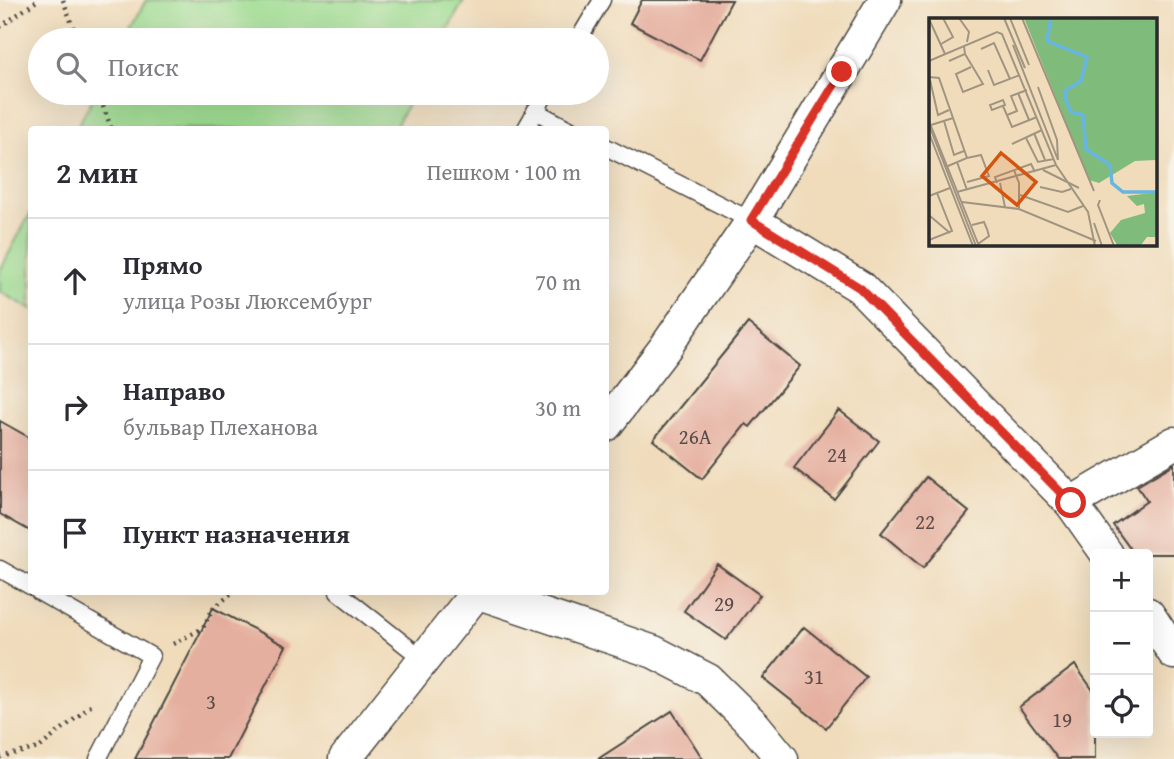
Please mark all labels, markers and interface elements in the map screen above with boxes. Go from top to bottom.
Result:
inset map [929,18,1156,245]
search box [28,28,609,105]
text: Поиск [108,47,179,86]
icon: search [52,48,90,86]
route end [826,56,857,87]
text: 2 мин [56,150,138,194]
text: Пешком · 100 m [427,155,581,188]
text: Прямо [123,245,203,284]
icon: ahead [56,262,94,300]
text: 70 m [535,265,581,298]
text: улица Розы Люксембург [123,284,372,317]
text: Направо [123,371,225,410]
icon: right [56,388,94,426]
text: 30 m [535,391,581,424]
text: бульвар Плеханова [123,410,318,443]
house number: 26А [679,421,712,452]
house number: 24 [827,439,847,470]
route start [1055,487,1086,518]
house number: 22 [915,506,935,537]
icon: arrive [56,514,94,552]
text: Пункт назначения [123,514,350,553]
map controls [1090,549,1153,738]
button: + [1090,549,1153,612]
house number: 29 [714,588,734,619]
button: − [1090,612,1153,675]
house number: 31 [804,661,824,692]
button: locate [1090,675,1153,738]
house number: 3 [206,686,216,717]
house number: 19 [1052,704,1072,735]

